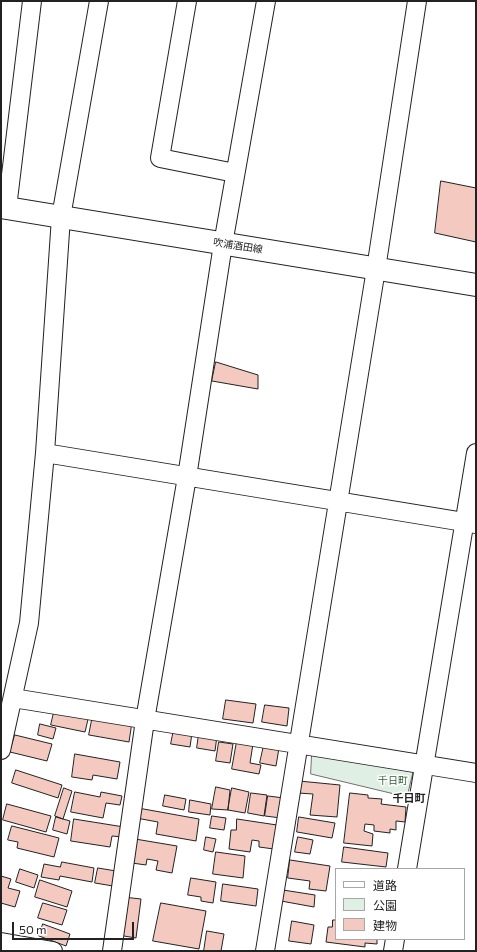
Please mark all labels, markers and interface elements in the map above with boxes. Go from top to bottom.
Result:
street label: 吹浦酒田線 [212,236,264,256]
park label: 千日町 [378,775,408,787]
district label: 千日町 [393,791,425,805]
legend [335,868,465,940]
text: 道路 [373,878,397,892]
text: 公園 [373,898,397,912]
scale bar [14,914,136,940]
text: 建物 [373,918,397,932]
text: 50 m [19,922,47,936]

